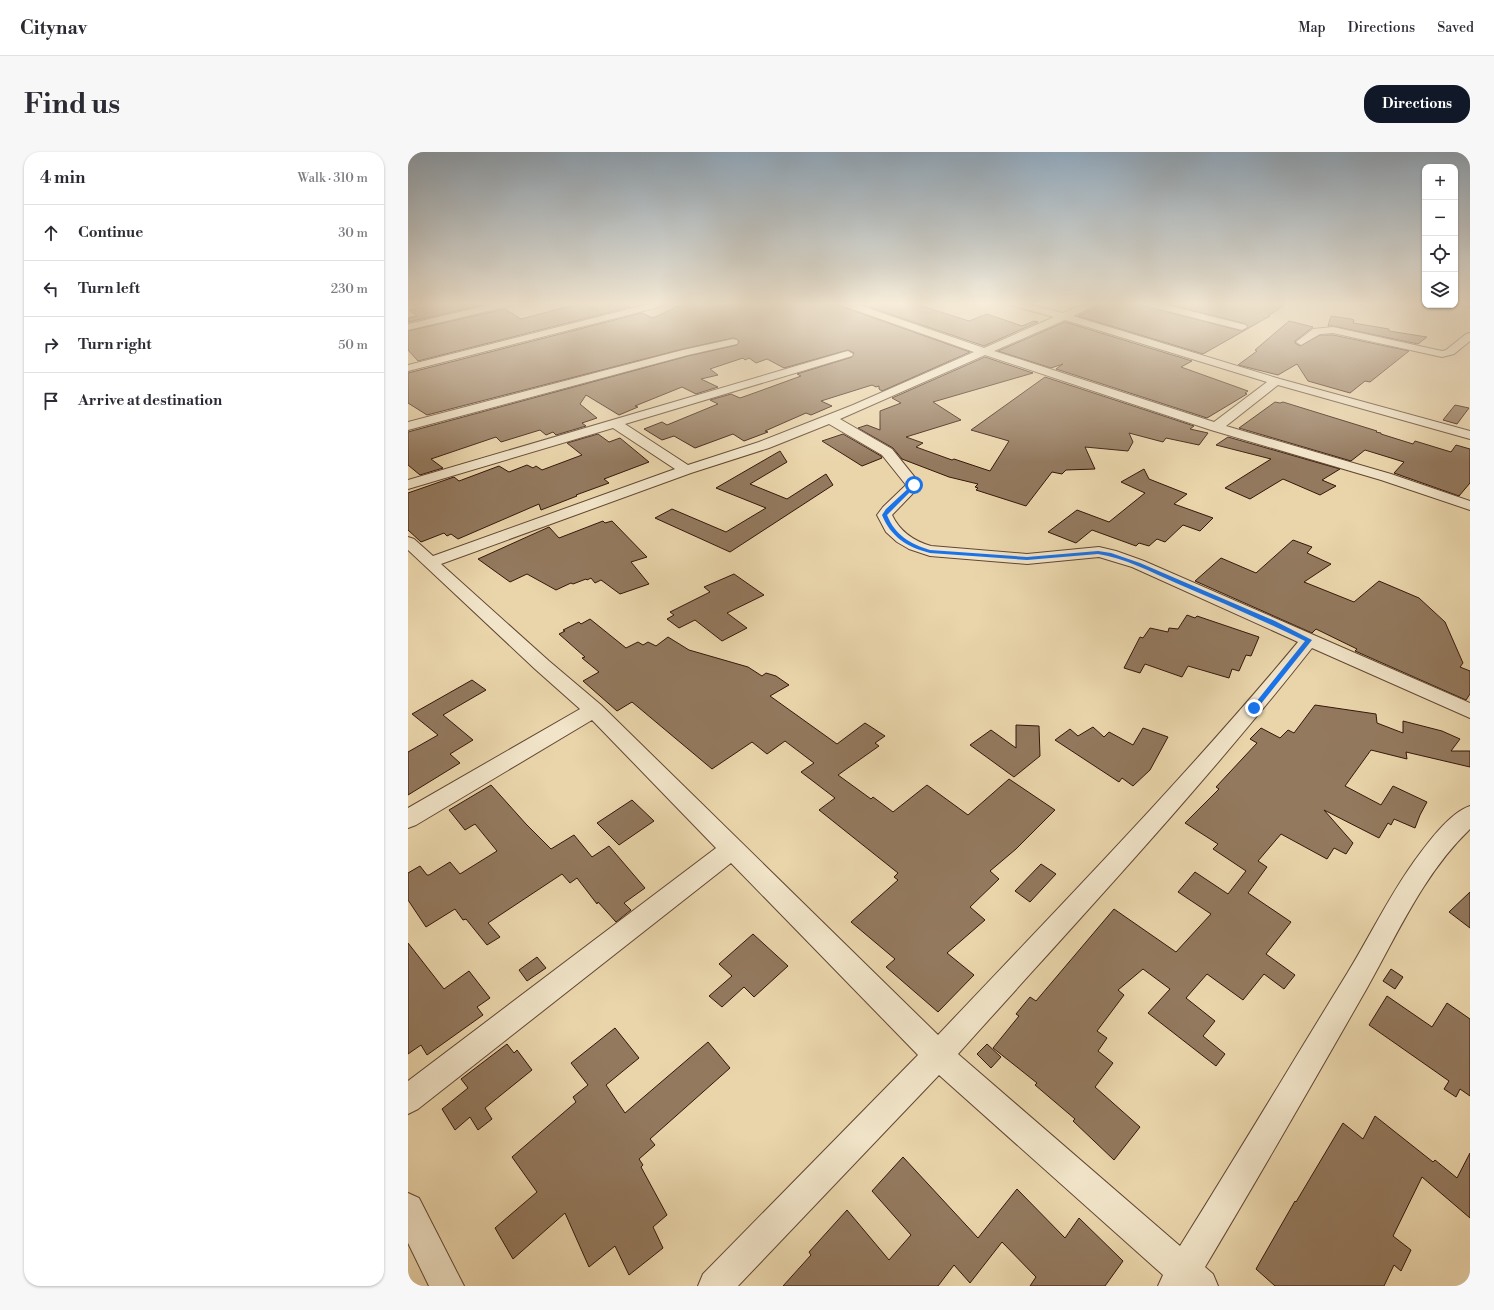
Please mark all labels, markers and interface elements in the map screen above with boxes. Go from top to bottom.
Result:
text: Citynav [20,16,87,40]
text: Map [1298,19,1326,37]
text: Directions [1348,19,1415,37]
text: Saved [1437,19,1474,37]
button: Directions [1364,85,1470,123]
text: Find us [24,87,120,122]
map controls [1422,164,1458,308]
button: + [1422,164,1458,200]
text: 4 min [40,167,85,189]
text: Walk · 310 m [298,170,368,186]
button: − [1422,200,1458,236]
icon: ahead [40,222,62,244]
text: Continue [78,223,143,242]
text: 30 m [338,225,368,241]
button: locate [1422,236,1458,272]
button: layers [1422,272,1458,308]
icon: left [40,278,62,300]
text: Turn left [78,279,140,298]
text: 230 m [331,281,368,297]
icon: right [40,334,62,356]
text: Turn right [78,335,152,354]
text: 50 m [338,337,368,353]
icon: arrive [40,390,62,412]
text: Arrive at destination [78,391,222,410]
route start [905,476,923,494]
route end [1245,699,1263,717]

